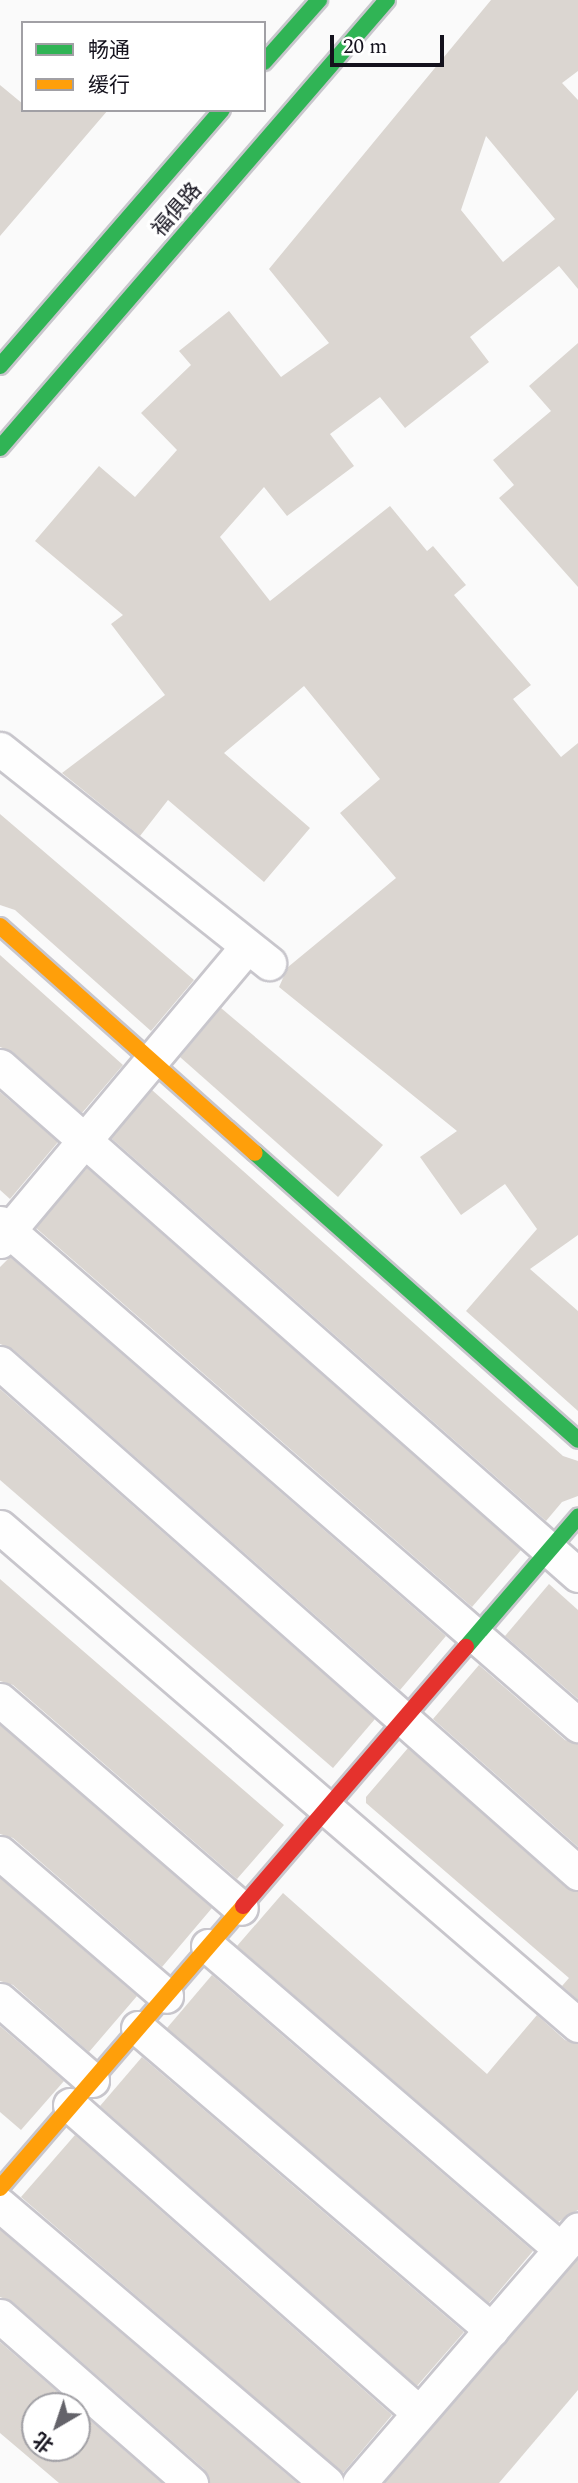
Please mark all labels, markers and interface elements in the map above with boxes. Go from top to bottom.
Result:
legend [21,21,266,112]
scale bar [333,21,447,65]
text: 20 m [343,31,387,63]
text: 畅通 [88,35,130,67]
text: 缓行 [88,70,130,102]
street label: 福俱路 [147,178,207,242]
north arrow [21,2392,91,2462]
text: 北 [27,2425,60,2459]

